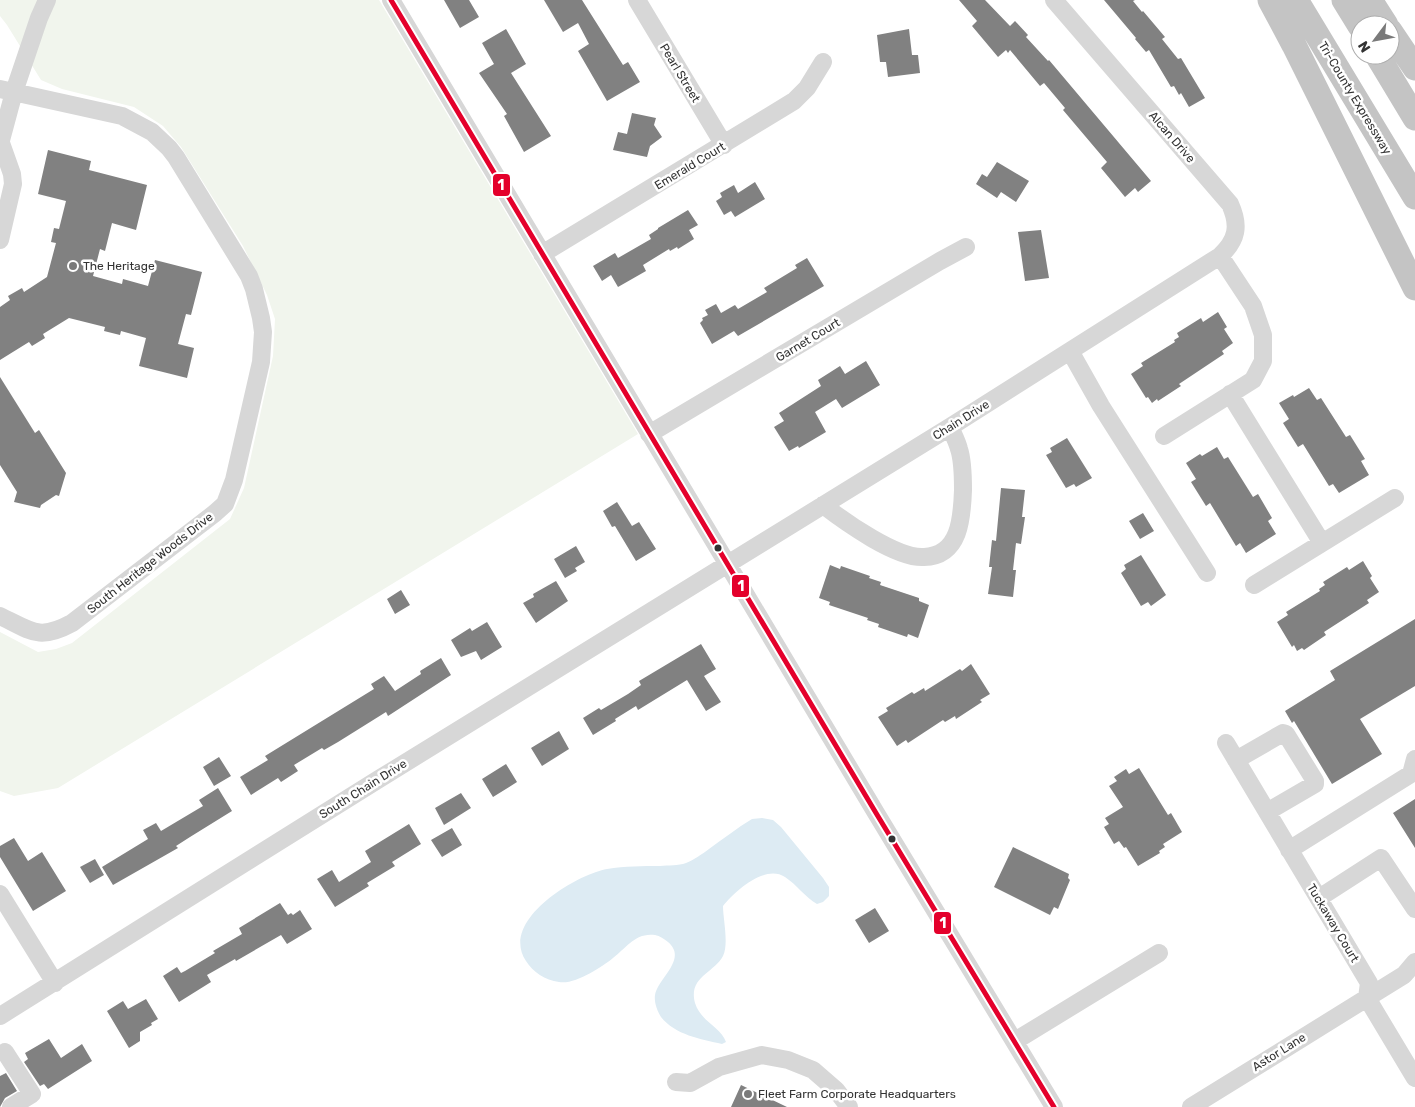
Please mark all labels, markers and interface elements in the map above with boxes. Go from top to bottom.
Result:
north arrow [1350,15,1400,65]
text: N [1355,38,1374,55]
street label: Tri-County Expressway [1316,39,1394,157]
street label: Pearl Street [657,41,703,105]
street label: Alcan Drive [1146,109,1198,166]
street label: Emerald Court [652,139,728,193]
line badge: 1 [492,173,511,197]
text: 1 [498,177,505,194]
place label: The Heritage [83,259,155,273]
marker: The Heritage [67,260,79,272]
street label: Garnet Court [773,315,843,365]
street label: Chain Drive [930,397,992,443]
street label: South Heritage Woods Drive [84,509,216,616]
unlabelled marker [713,543,723,553]
line badge: 1 [731,574,750,598]
text: 1 [738,578,745,595]
street label: South Chain Drive [317,756,410,822]
unlabelled marker [887,834,897,844]
street label: Tuckaway Court [1304,881,1362,965]
line badge: 1 [933,911,952,935]
text: 1 [940,915,947,932]
street label: Astor Lane [1250,1030,1309,1074]
place label: Fleet Farm Corporate Headquarters [758,1087,956,1101]
marker: Fleet Farm Corporate Headquarters [742,1088,754,1100]

